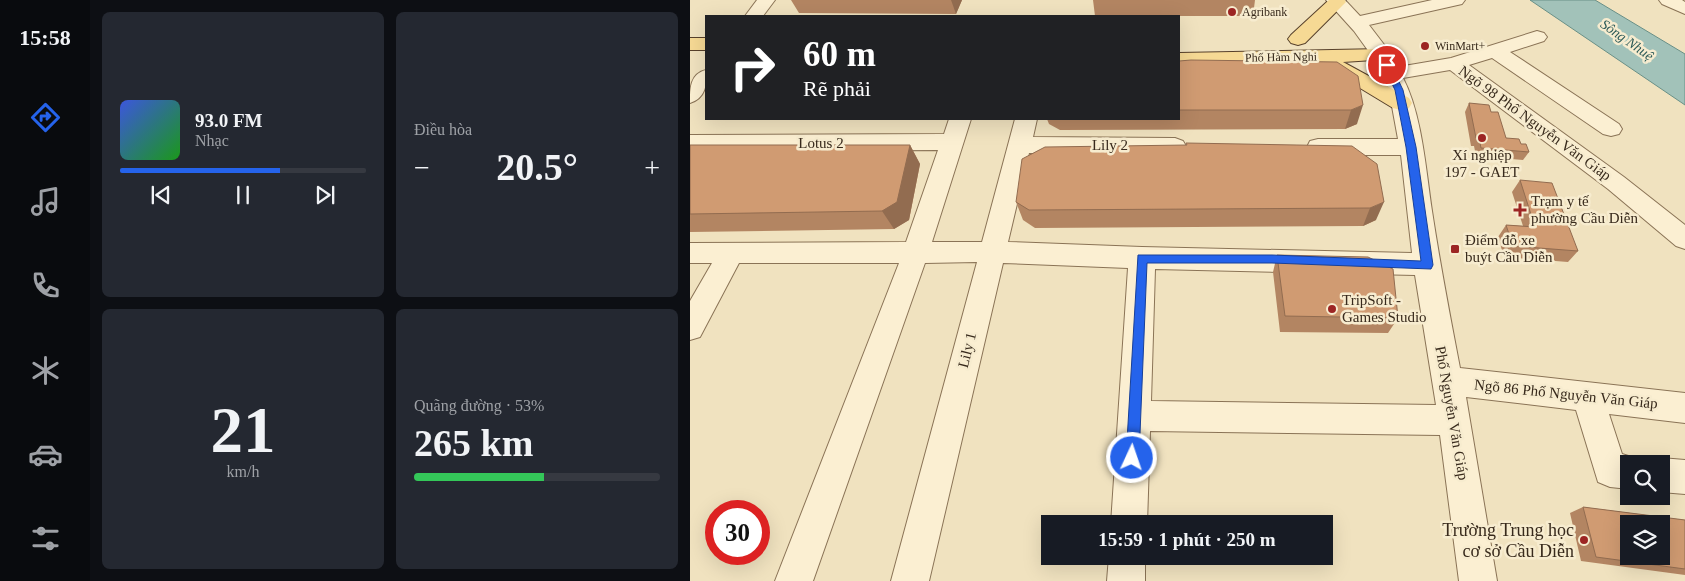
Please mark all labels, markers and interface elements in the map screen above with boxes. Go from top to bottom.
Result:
place label: Agribank [1242,5,1287,19]
marker: Agribank [1226,6,1238,18]
water label: Sông Nhuệ [1598,16,1657,64]
text: 15:58 [19,25,71,50]
icon: right [720,35,785,100]
text: 60 m [803,35,876,74]
place label: WinMart+ [1435,39,1486,53]
marker: WinMart+ [1419,40,1431,52]
pin [1366,44,1408,86]
street label: Phố Hàm Nghi [1245,49,1318,65]
icon: arrive [1373,51,1401,79]
street label: Ngõ 98 Phố Nguyễn Văn Giáp [1456,62,1614,184]
text: Rẽ phải [803,76,871,101]
icon: directions [28,100,63,135]
text: 93.0 FM [195,110,263,131]
text: Điều hòa [414,121,472,138]
text: Nhạc [195,132,229,149]
marker: Xí nghiệp 197 - GAET [1476,132,1488,144]
street label: Lotus 2 [798,135,844,151]
street label: Lily 2 [1092,137,1128,153]
text: 20.5° [496,146,578,188]
place label: Xí nghiệp 197 - GAET [1445,147,1520,180]
text: − [414,152,430,183]
text: + [644,152,660,183]
icon: previous [147,181,175,209]
icon: pause [229,181,257,209]
icon: next [311,181,339,209]
icon: music [28,184,63,219]
place label: Trạm y tế phường Cầu Diễn [1531,193,1638,226]
marker: Trạm y tế phường Cầu Diễn [1513,203,1527,217]
place label: Điểm đỗ xe buýt Cầu Diễn [1465,232,1553,265]
marker: Điểm đỗ xe buýt Cầu Diễn [1449,243,1461,255]
icon: phone [28,268,63,303]
place label: TripSoft - Games Studio [1342,292,1427,325]
marker: TripSoft - Games Studio [1326,303,1338,315]
street label: Lily 1 [955,330,979,370]
street label: Phố Nguyễn Văn Giáp [1432,345,1472,481]
icon: climate [28,353,63,388]
street label: Ngõ 86 Phố Nguyễn Văn Giáp [1474,376,1658,412]
text: 21 [211,394,276,466]
text: Quãng đường · 53% [414,397,544,414]
text: 265 km [414,422,533,464]
position arrow [1105,431,1157,483]
icon: car [28,437,63,472]
map controls [1620,455,1670,565]
button: search [1620,455,1670,505]
text: km/h [227,463,259,480]
speed limit sign: 30 [705,500,770,565]
button: layers [1620,515,1670,565]
place label: Trường Trung học cơ sở Cầu Diễn [1442,520,1574,561]
icon: filters [28,521,63,556]
text: 15:59 · 1 phút · 250 m [1098,529,1276,550]
marker: Trường Trung học cơ sở Cầu Diễn [1578,534,1590,546]

